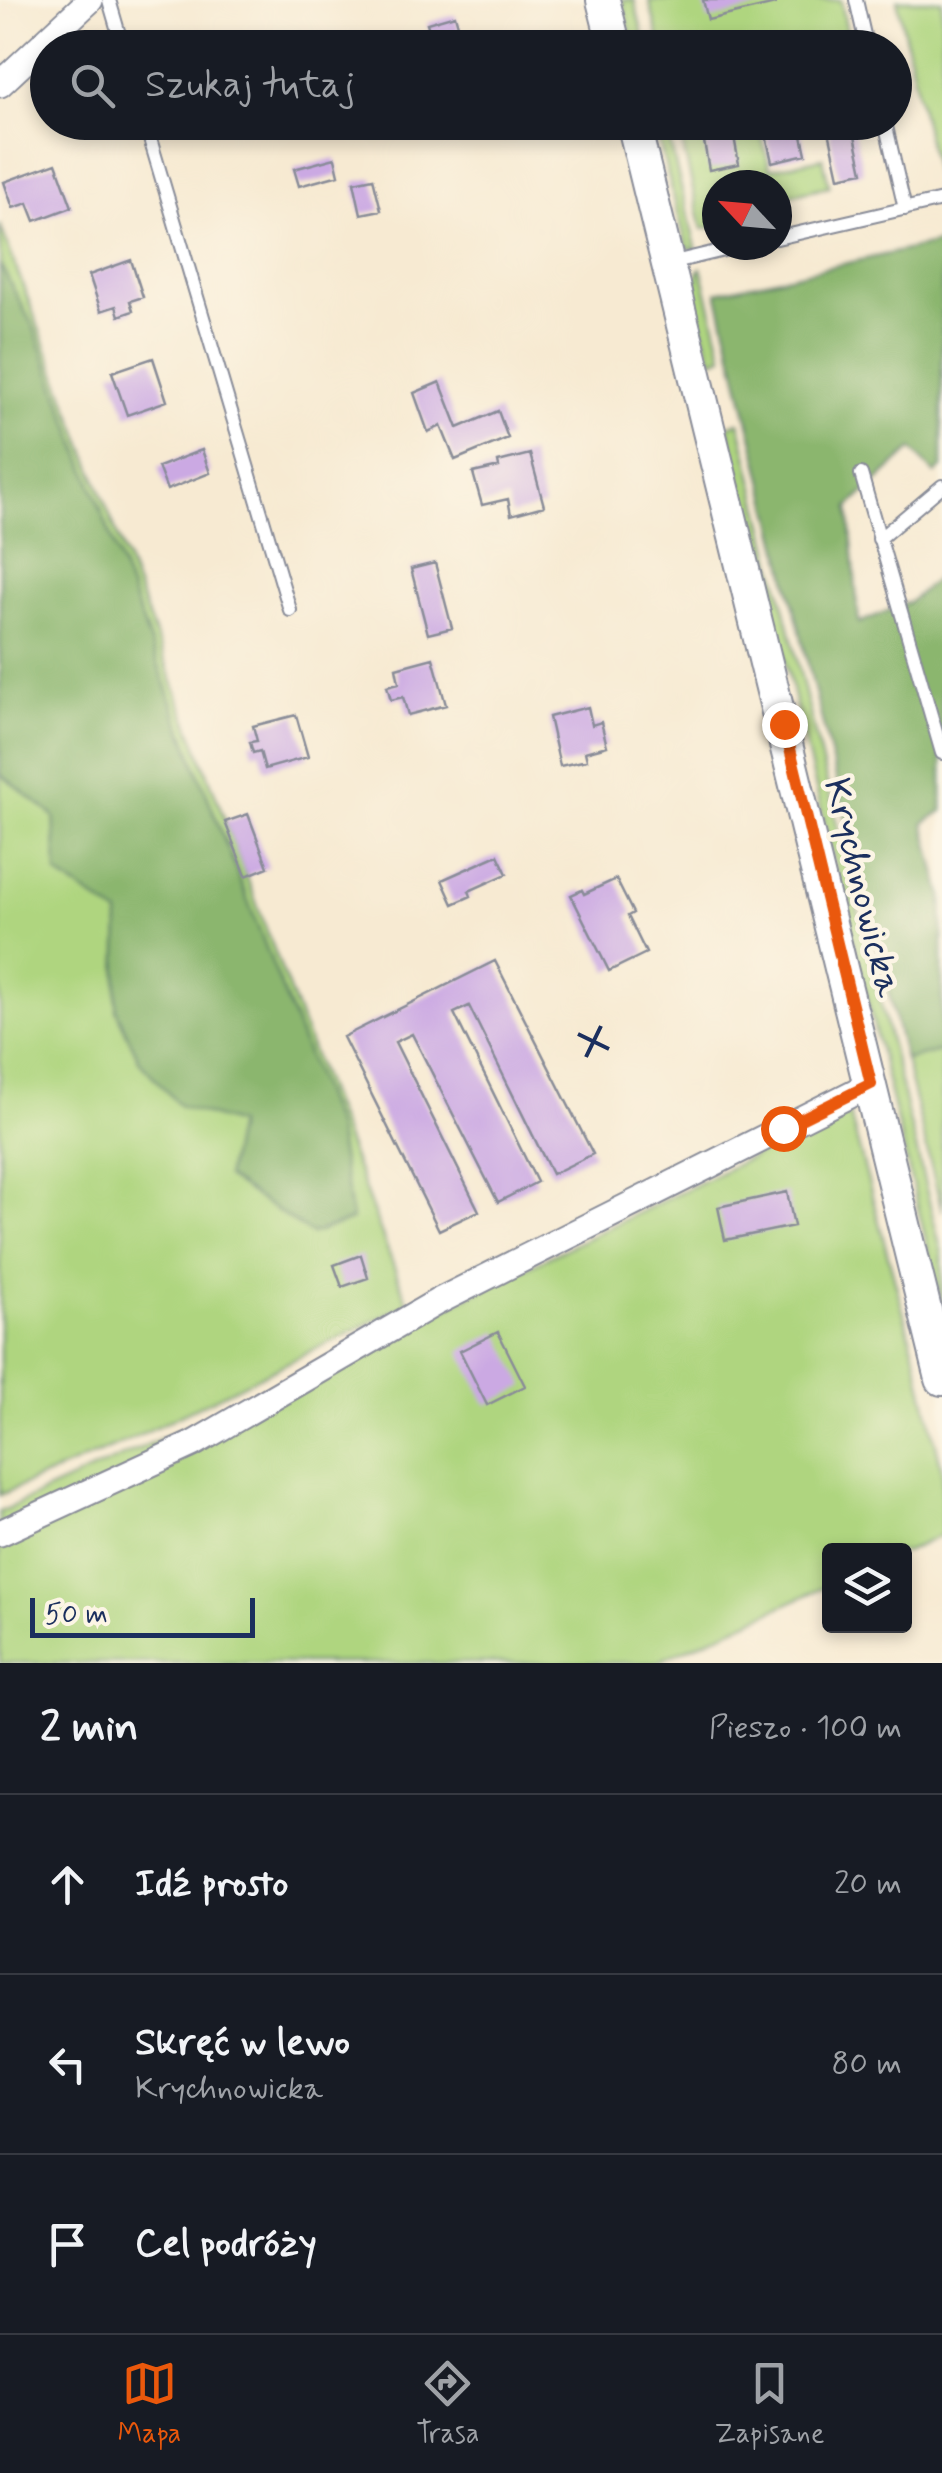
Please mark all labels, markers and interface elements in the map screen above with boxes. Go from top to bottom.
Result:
search box [30,30,912,140]
icon: search [65,58,120,113]
text: Szukaj tutaj [145,61,355,110]
north arrow [702,170,792,260]
route end [762,702,808,748]
street label: Krychnowicka [811,773,912,1002]
route start [761,1106,807,1152]
map controls [822,1543,912,1633]
button: layers [822,1543,912,1633]
scale bar [30,1593,255,1638]
text: 50 m [45,1597,108,1634]
text: 2 min [40,1701,139,1756]
text: Pieszo · 100 m [709,1707,902,1749]
icon: ahead [40,1857,95,1912]
text: Idź prosto [135,1860,288,1909]
text: 20 m [834,1863,902,1905]
text: Skręć w lewo [135,2019,350,2068]
icon: left [40,2037,95,2092]
text: 80 m [832,2043,902,2085]
text: Krychnowicka [135,2068,323,2110]
icon: arrive [40,2217,95,2272]
text: Cel podróży [135,2220,317,2269]
tab: Mapa [118,2356,181,2453]
tab: Trasa [416,2356,480,2453]
tab: Zapisane [715,2356,824,2453]

